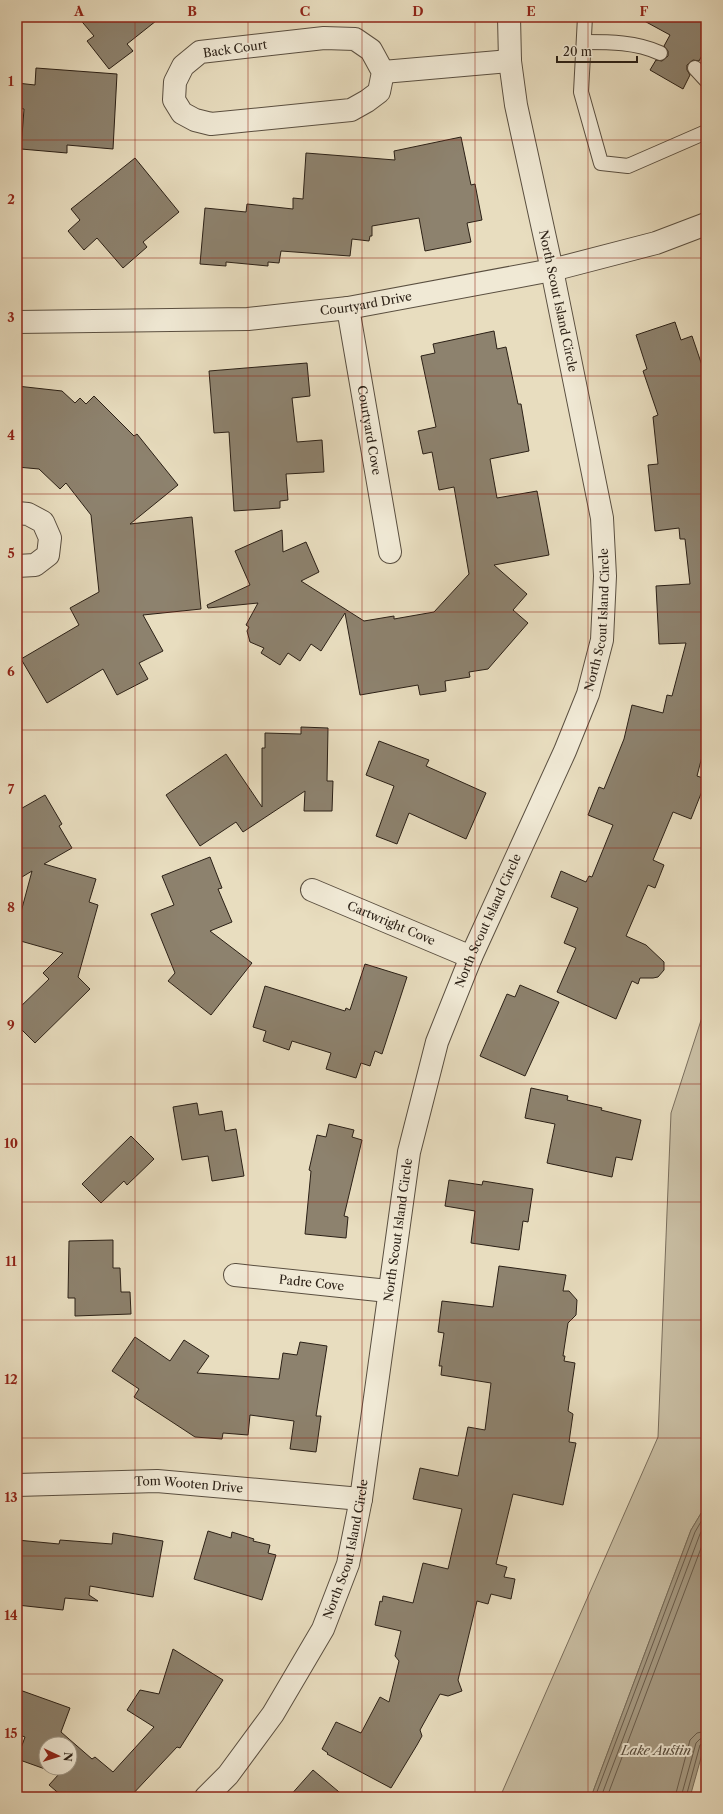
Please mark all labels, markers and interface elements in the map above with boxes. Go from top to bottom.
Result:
text: A [73,3,85,19]
text: B [187,3,197,19]
text: C [300,3,310,19]
text: D [412,3,424,19]
text: E [526,3,536,19]
text: F [640,3,649,19]
street label: Back Court [202,37,269,60]
scale bar [557,38,637,64]
text: 20 m [563,44,592,59]
text: 1 [8,73,14,89]
text: 2 [7,191,15,207]
street label: North Scout Island Circle [536,229,581,373]
street label: Courtyard Drive [319,288,413,318]
text: 3 [7,309,15,325]
street label: Courtyard Cove [354,384,385,476]
text: 4 [7,427,15,443]
text: 5 [7,545,15,561]
street label: North Scout Island Circle [581,548,612,693]
text: 6 [7,663,15,679]
text: 7 [8,781,15,797]
street label: North Scout Island Circle [452,851,524,990]
street label: Cartwright Cove [345,898,438,948]
text: 8 [7,899,15,915]
text: 9 [7,1017,15,1033]
text: 10 [4,1135,18,1151]
street label: North Scout Island Circle [380,1157,415,1303]
text: 11 [5,1253,17,1269]
street label: Padre Cove [278,1272,345,1293]
text: 12 [4,1371,18,1387]
street label: Tom Wooten Drive [134,1473,244,1496]
street label: North Scout Island Circle [320,1478,371,1621]
text: 13 [4,1489,18,1505]
text: 14 [4,1607,18,1623]
text: 15 [4,1725,18,1741]
north arrow [38,1736,78,1776]
water label: Lake Austin [620,1742,691,1758]
text: N [61,1751,75,1762]

